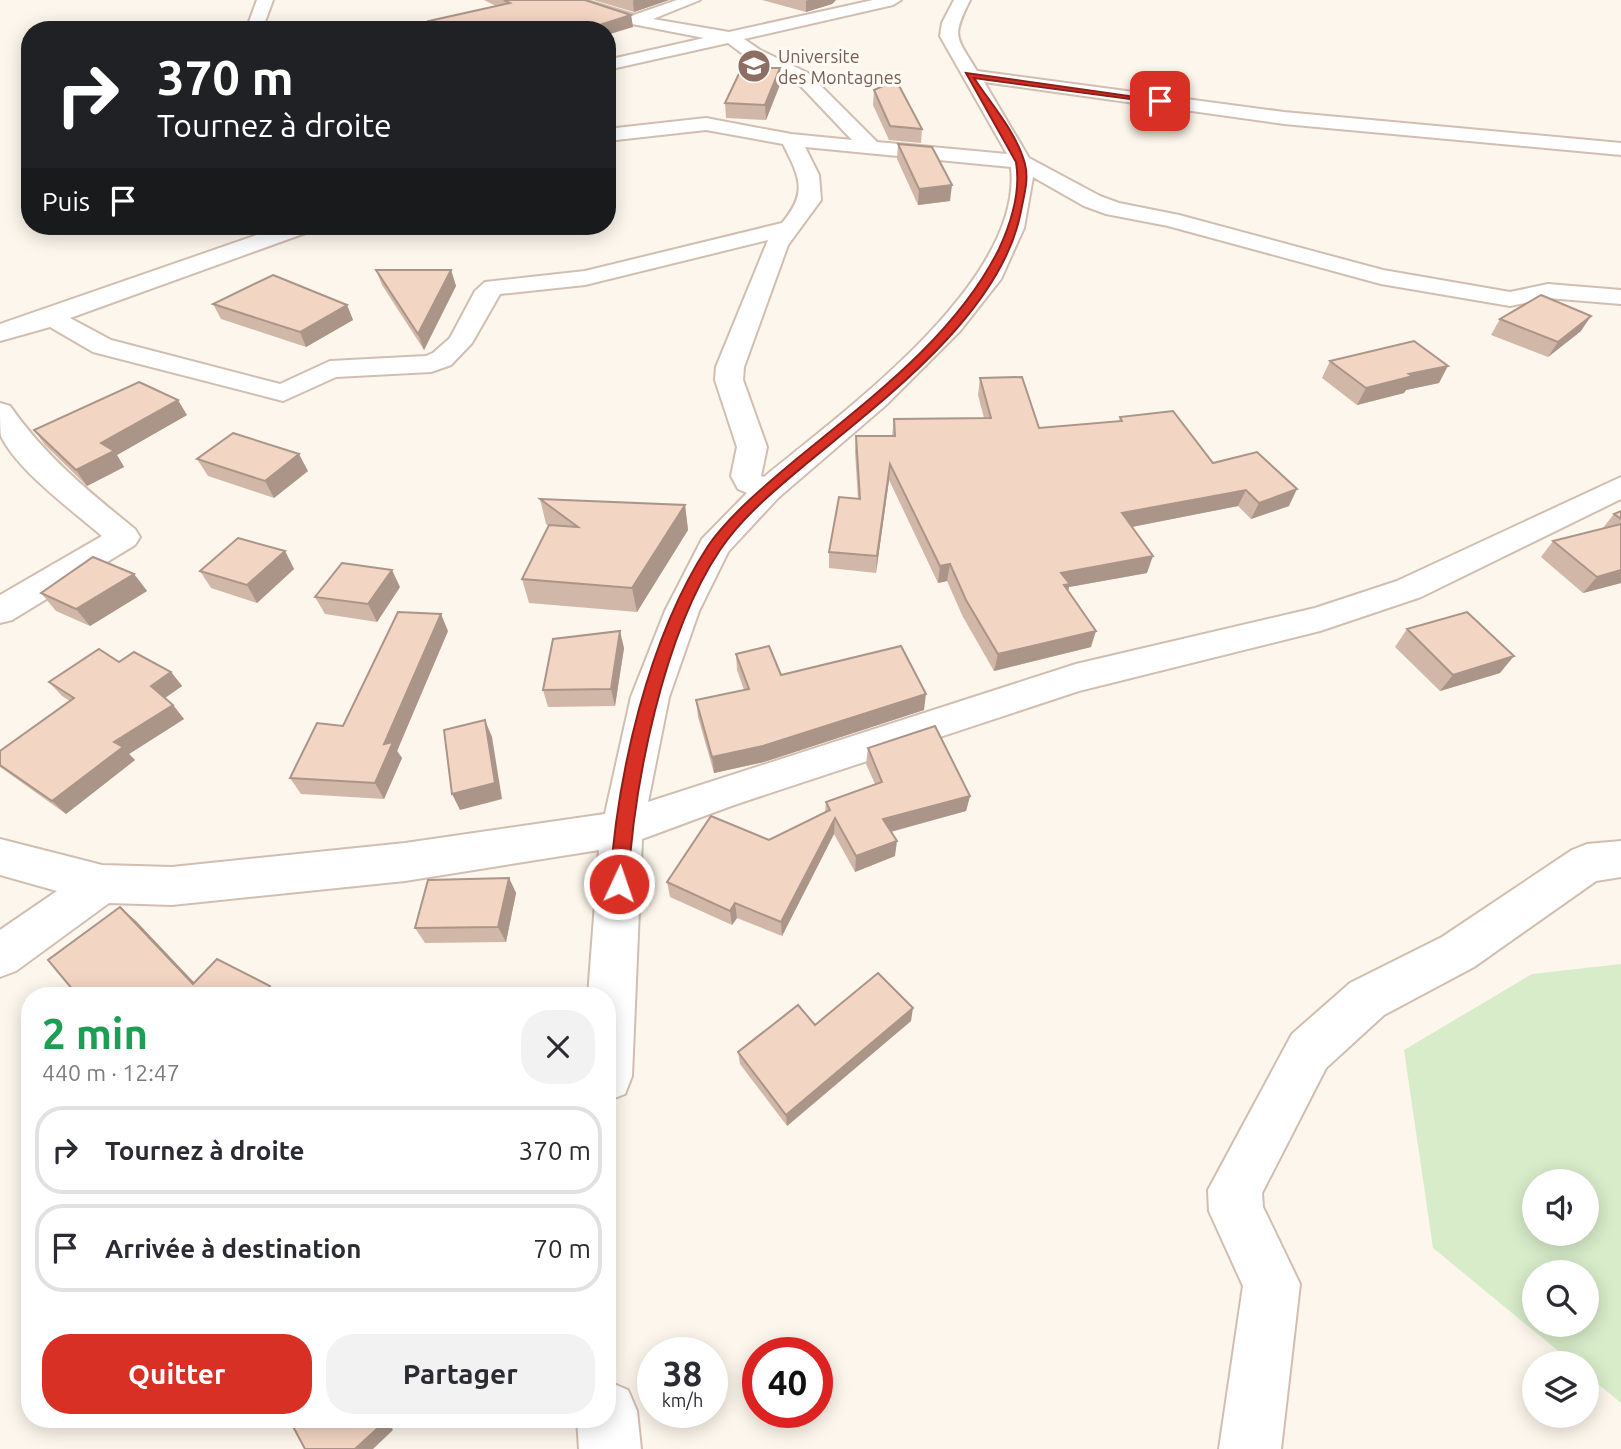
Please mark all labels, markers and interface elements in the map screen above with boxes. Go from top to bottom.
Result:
place label: Universite des Montagnes [778,46,902,87]
school or university icon: Universite des Montagnes [735,47,773,85]
icon: right [42,49,133,140]
text: 370 m [157,49,294,104]
pin [1130,71,1190,131]
icon: arrive [1141,82,1179,120]
text: Tournez à droite [157,107,392,143]
icon: arrive [104,182,142,220]
text: Puis [42,187,90,216]
position arrow [582,847,656,921]
text: 2 min [42,1010,148,1057]
button: close [521,1010,595,1084]
text: 440 m · 12:47 [42,1060,180,1085]
icon: right [46,1131,84,1169]
text: Tournez à droite [105,1136,304,1165]
text: 370 m [519,1136,591,1165]
map controls [1522,1169,1599,1428]
button: sound [1522,1169,1599,1246]
icon: arrive [46,1229,84,1267]
text: Arrivée à destination [105,1234,361,1263]
text: 70 m [533,1234,591,1263]
button: search [1522,1260,1599,1337]
button: Quitter [42,1334,312,1414]
button: Partager [326,1334,595,1414]
speed limit sign: 40 [742,1337,833,1428]
button: layers [1522,1351,1599,1428]
text: 38 [663,1353,702,1393]
text: km/h [662,1390,703,1410]

